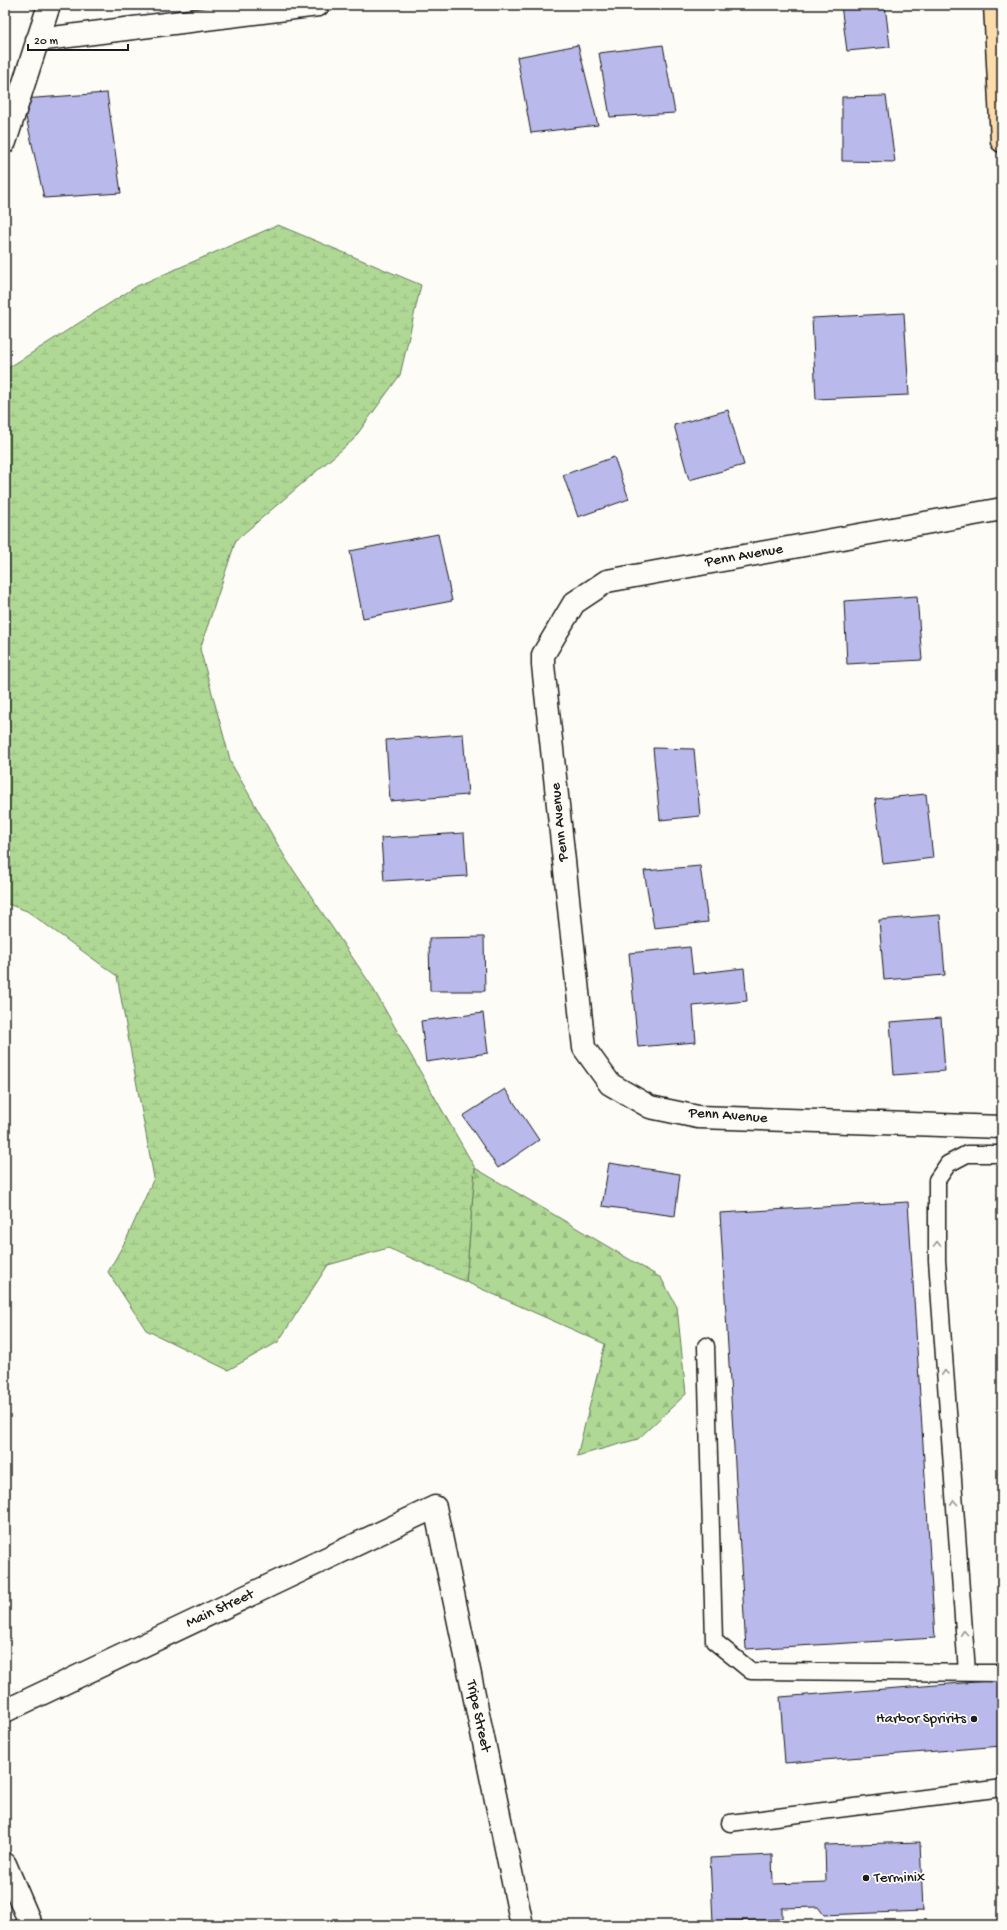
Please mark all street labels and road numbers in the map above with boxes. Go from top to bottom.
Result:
street label: Penn Avenue [703,540,785,572]
street label: Penn Avenue [547,782,573,863]
street label: Penn Avenue [687,1104,768,1128]
street label: Main Street [183,1585,258,1633]
street label: Tripe Street [461,1677,495,1755]

